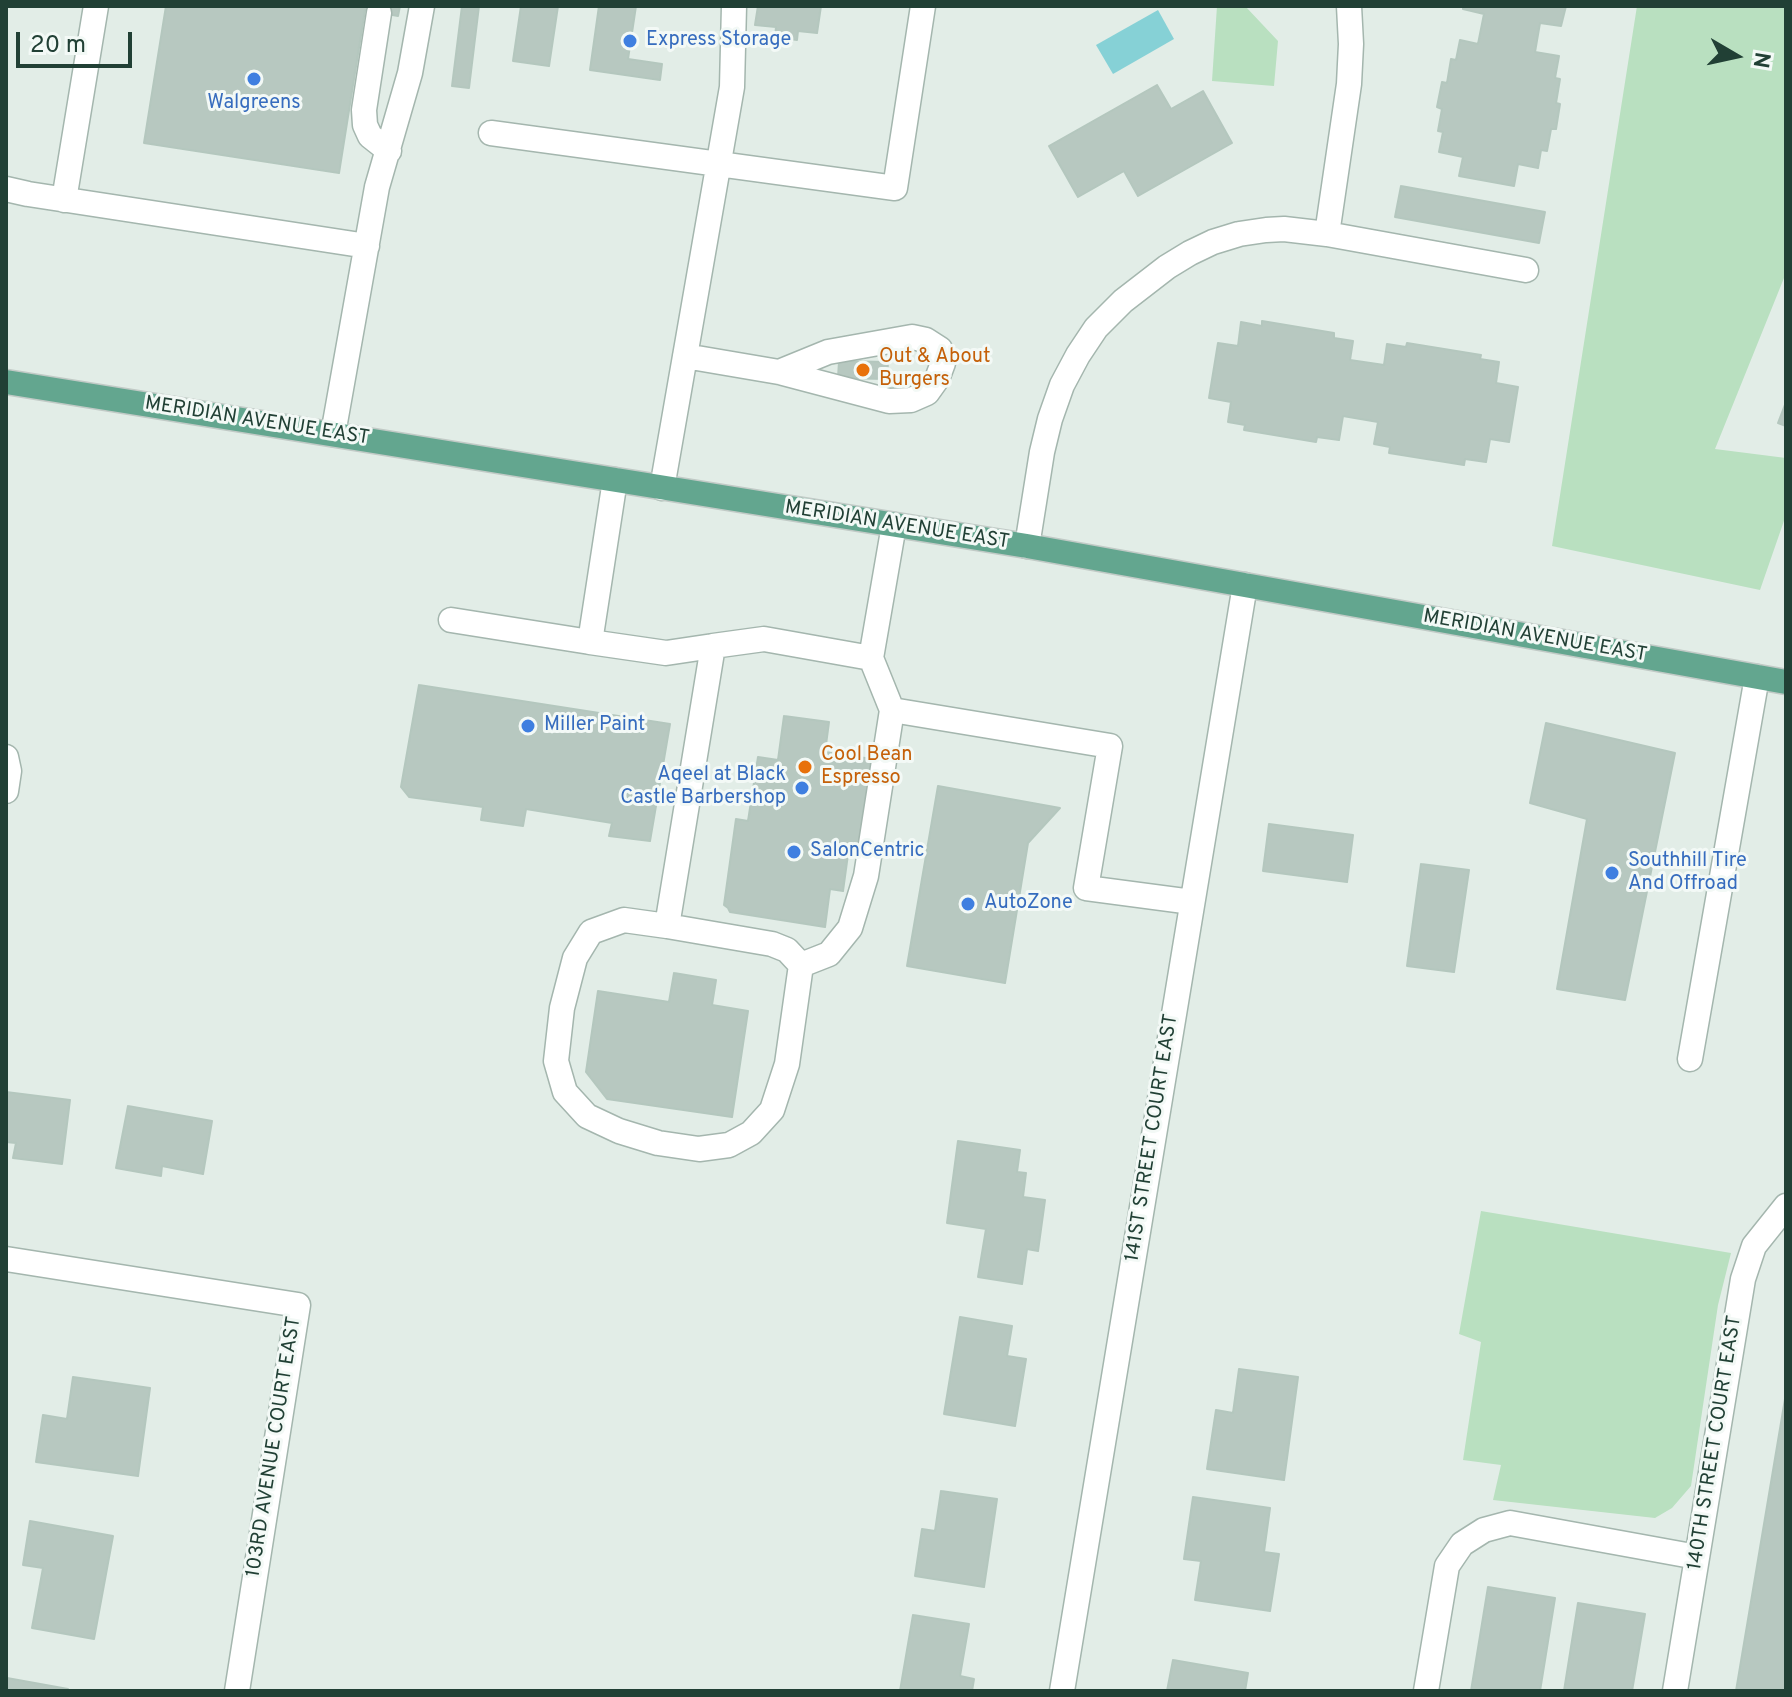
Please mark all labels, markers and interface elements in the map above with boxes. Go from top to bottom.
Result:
scale bar [20,16,136,66]
north arrow [1696,16,1776,96]
place label: Express Storage [646,29,791,53]
text: 20 m [30,31,86,61]
marker: Express Storage [621,32,639,50]
text: N [1746,50,1775,70]
marker: Walgreens [245,70,263,88]
place label: Walgreens [207,92,301,116]
place label: Out & About Burgers [879,346,990,393]
marker: Out & About Burgers [854,361,872,379]
street label: MERIDIAN AVENUE EAST [143,392,371,452]
street label: MERIDIAN AVENUE EAST [783,496,1011,556]
street label: MERIDIAN AVENUE EAST [1421,605,1649,669]
place label: Miller Paint [544,714,645,738]
marker: Miller Paint [519,717,537,735]
place label: Cool Bean Espresso [821,744,913,791]
marker: Cool Bean Espresso [796,758,814,776]
place label: Aqeel at Black Castle Barbershop [620,764,786,811]
marker: Aqeel at Black Castle Barbershop [793,779,811,797]
place label: SalonCentric [810,840,925,864]
marker: SalonCentric [785,843,803,861]
place label: Southhill Tire And Offroad [1628,850,1747,897]
marker: Southhill Tire And Offroad [1603,864,1621,882]
place label: AutoZone [984,892,1073,916]
marker: AutoZone [959,895,977,913]
street label: 141ST STREET COURT EAST [1122,1013,1184,1263]
street label: 140TH STREET COURT EAST [1684,1314,1748,1572]
street label: 103RD AVENUE COURT EAST [243,1315,307,1579]

